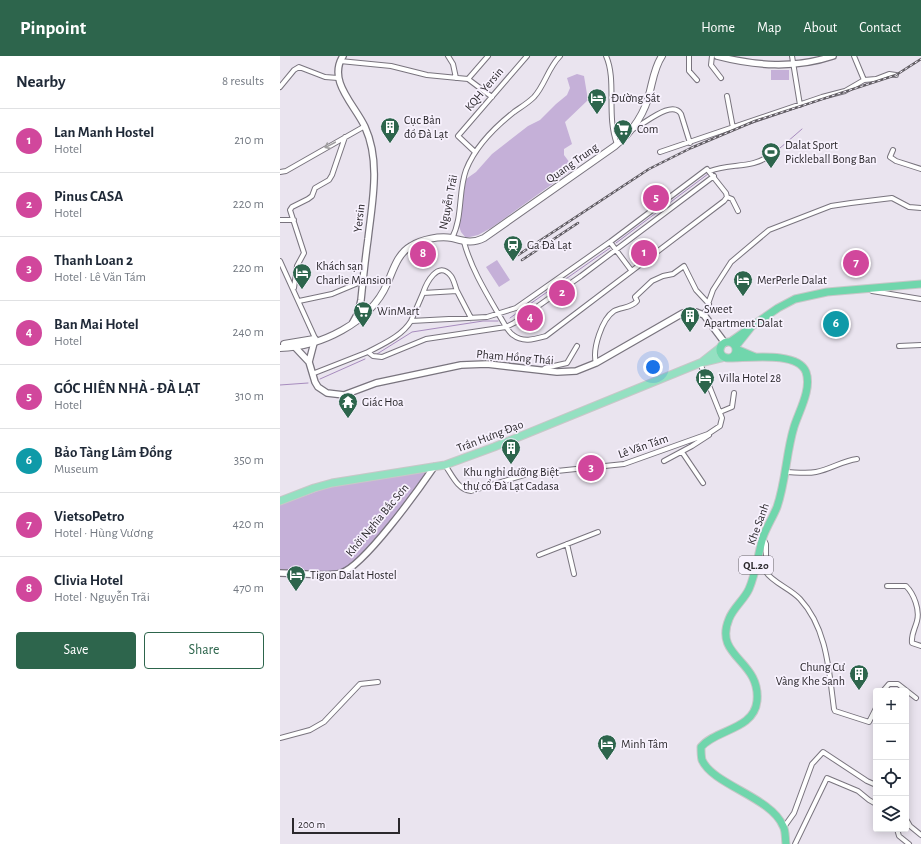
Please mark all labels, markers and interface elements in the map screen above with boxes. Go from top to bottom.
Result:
text: Pinpoint [20,19,86,38]
text: Home [701,21,735,35]
text: Map [757,21,781,35]
text: About [803,21,837,35]
text: Contact [859,21,901,35]
street label: KQH Yersin [462,65,506,114]
text: Nearby [16,73,66,90]
text: 8 results [222,75,264,88]
hotel icon: Đường Sắt [586,87,608,115]
place label: Đường Sắt [611,92,660,104]
place label: Cục Bản đồ Đà Lạt [404,114,448,140]
building icon: Cục Bản đồ Đà Lạt [379,116,401,144]
supermarket icon: Com [612,118,634,146]
place label: Com [637,123,658,135]
text: Lan Manh Hostel [54,125,154,140]
text: 1 [27,134,31,147]
text: 210 m [234,134,264,147]
place label: Dalat Sport Pickleball Bong Ban [785,139,877,165]
one-way arrow [324,141,336,149]
street label: Quang Trung [544,141,601,186]
sports icon: Dalat Sport Pickleball Bong Ban [760,141,782,169]
text: Hotel [54,143,82,156]
street label: Nguyễn Trãi [436,173,460,231]
pin: 5 [643,183,669,213]
text: Pinus CASA [54,189,123,204]
text: 2 [26,198,32,211]
text: 220 m [233,198,264,211]
street label: Yersin [351,203,367,233]
text: Hotel [54,207,82,220]
station icon: Ga Đà Lạt [502,234,524,262]
pin: 1 [631,238,657,268]
pin: 8 [410,239,436,269]
place label: Ga Đà Lạt [527,239,572,251]
pin: 7 [843,248,869,278]
text: Thanh Loan 2 [54,253,133,268]
place label: Khách sạn Charlie Mansion [316,260,391,286]
text: 3 [26,262,32,275]
text: 220 m [233,262,264,275]
hotel icon: Khách sạn Charlie Mansion [291,262,313,290]
hotel icon: MerPerle Dalat [732,269,754,297]
text: Hotel · Lê Văn Tám [54,271,146,284]
place label: MerPerle Dalat [757,274,827,286]
pin: 2 [549,278,575,308]
supermarket icon: WinMart [352,300,374,328]
pin: 4 [517,303,543,333]
place label: Sweet Apartment Dalat [704,303,783,329]
place label: WinMart [377,305,419,317]
building icon: Sweet Apartment Dalat [679,305,701,333]
pin: 6 [823,309,849,339]
text: Ban Mai Hotel [54,317,139,332]
text: 4 [26,326,32,339]
text: 240 m [232,326,264,339]
text: Hotel [54,335,82,348]
street label: Phạm Hồng Thái [476,348,554,366]
your location [643,357,663,377]
hotel icon: Villa Hotel 28 [694,367,716,395]
place label: Villa Hotel 28 [719,372,782,384]
text: GÓC HIÊN NHÀ - ĐÀ LẠT [54,381,200,396]
text: 5 [26,390,32,403]
text: 310 m [235,390,264,403]
temple icon: Giác Hoa [337,391,359,419]
place label: Giác Hoa [362,396,404,408]
text: Hotel [54,399,82,412]
street label: Trần Hưng Đạo [455,418,525,454]
street label: Lê Văn Tám [616,432,670,460]
building icon: Khu nghỉ dưỡng Biệt thự cổ Đà Lạt Cadasa [500,437,522,465]
text: Bảo Tàng Lâm Đồng [54,445,172,460]
pin: 3 [578,453,604,483]
text: 6 [26,454,32,467]
text: 350 m [234,454,264,467]
text: Museum [54,463,98,476]
place label: Khu nghỉ dưỡng Biệt thự cổ Đà Lạt Cadasa [463,466,560,492]
street label: Khởi Nghĩa Bắc Sơn [343,481,411,559]
street label: Khe Sanh [745,501,771,547]
text: VietsoPetro [54,509,124,524]
text: 7 [26,518,32,531]
text: 420 m [232,518,264,531]
text: Hotel · Hùng Vương [54,527,153,540]
road number: QL.20 [739,556,773,574]
hotel icon: Tigon Dalat Hostel [285,564,307,592]
place label: Tigon Dalat Hostel [310,569,397,581]
text: Clivia Hotel [54,573,123,588]
text: 8 [26,582,32,595]
text: 470 m [233,582,264,595]
text: Hotel · Nguyễn Trãi [54,591,150,604]
button: Save [16,632,136,669]
button: Share [144,632,264,669]
place label: Chung Cư Vàng Khe Sanh [776,661,846,687]
building icon: Chung Cư Vàng Khe Sanh [848,663,870,691]
map controls [873,688,909,832]
button: + [873,688,909,724]
button: − [873,724,909,760]
hotel icon: Minh Tâm [596,733,618,761]
place label: Minh Tâm [621,738,668,750]
button: locate [873,760,909,796]
button: layers [873,796,909,832]
scale bar [292,816,400,835]
text: 200 m [298,819,325,830]

